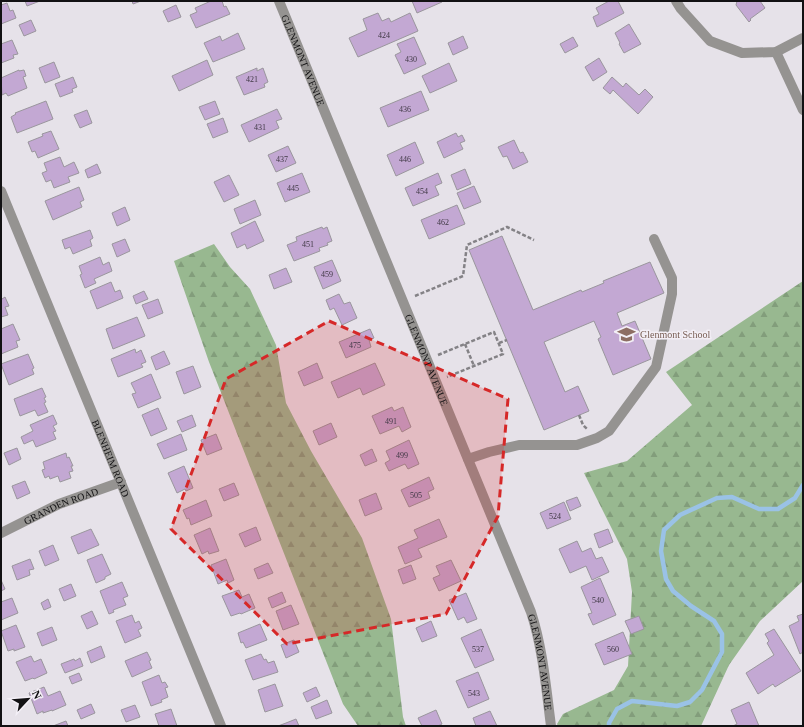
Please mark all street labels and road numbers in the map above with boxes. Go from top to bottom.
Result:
street label: GLENMONT AVENUE [279,13,327,108]
street label: GLENMONT AVENUE [403,313,450,407]
street label: BLENHEIM ROAD [90,418,131,499]
street label: GRANDEN ROAD [22,486,100,527]
street label: GLENMONT AVENUE [526,613,554,711]

